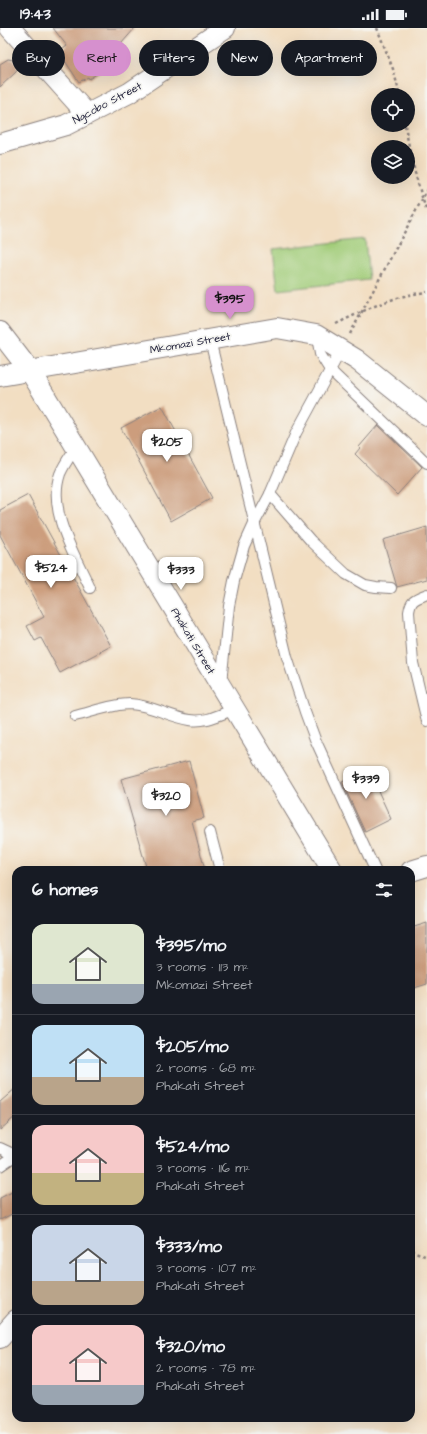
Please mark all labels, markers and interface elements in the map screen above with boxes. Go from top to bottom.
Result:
text: 19:43 [20,4,51,25]
chip: Buy [12,40,65,76]
chip: Rent [73,40,131,76]
chip: Filters [139,40,209,76]
chip: New [217,40,273,76]
chip: Apartment [281,40,377,76]
street label: Ngcobo Street [70,78,145,128]
map controls [371,88,415,184]
button: locate [371,88,415,132]
button: layers [371,140,415,184]
pin: $395 [206,286,254,320]
text: $395 [215,290,245,308]
street label: Mkomazi Street [148,328,232,357]
pin: $205 [143,429,191,463]
text: $205 [151,433,183,451]
pin: $524 [27,555,75,589]
pin: $333 [157,557,205,591]
text: $524 [35,559,67,577]
text: $333 [167,561,195,579]
street label: Phakati Street [167,605,219,677]
pin: $339 [342,766,390,800]
text: $339 [352,770,380,788]
pin: $320 [142,783,190,817]
text: $320 [151,787,181,805]
text: 6 homes [32,878,98,902]
icon: filters [373,879,395,901]
text: $395/mo [156,934,226,958]
icon: home [64,940,112,988]
text: 3 rooms · 113 m² [156,958,249,976]
text: Mkomazi Street [156,976,253,994]
text: $205/mo [156,1035,228,1059]
icon: home [64,1041,112,1089]
text: 2 rooms · 68 m² [156,1059,256,1077]
text: Phakati Street [156,1077,244,1095]
text: $524/mo [156,1135,229,1159]
icon: home [64,1141,112,1189]
text: 3 rooms · 116 m² [156,1159,250,1177]
text: Phakati Street [156,1177,244,1195]
text: $333/mo [156,1235,222,1259]
icon: home [64,1241,112,1289]
text: 3 rooms · 107 m² [156,1259,257,1277]
text: Phakati Street [156,1277,244,1295]
text: $320/mo [156,1335,225,1359]
icon: home [64,1341,112,1389]
text: 2 rooms · 78 m² [156,1359,256,1377]
text: Phakati Street [156,1377,244,1395]

